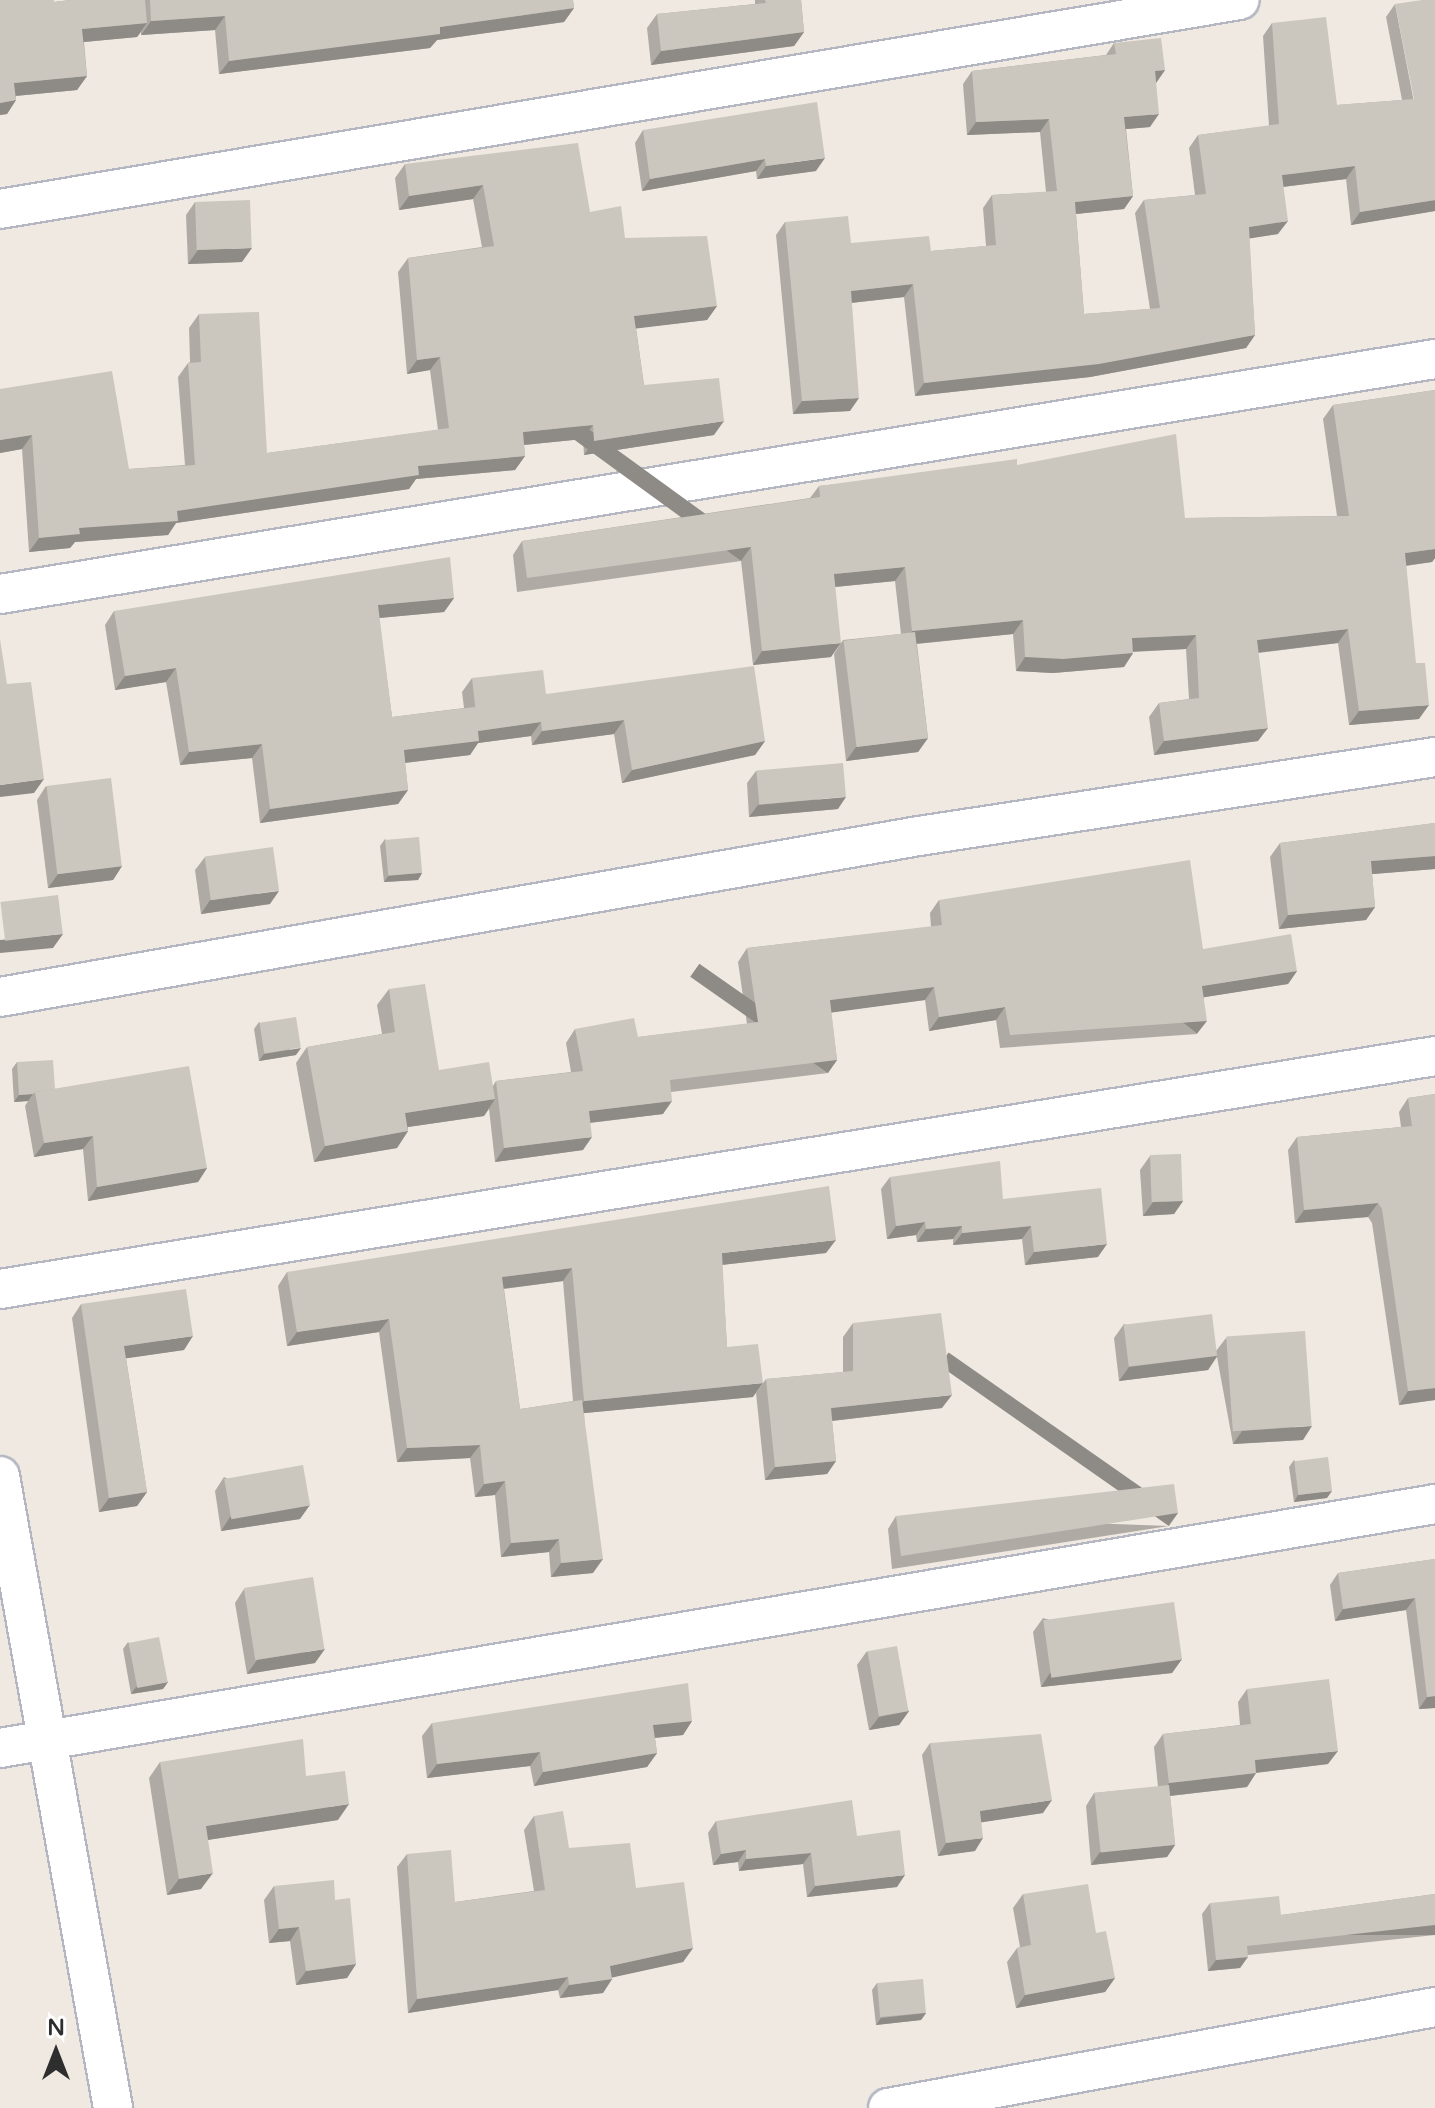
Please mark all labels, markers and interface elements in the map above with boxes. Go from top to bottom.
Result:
north arrow [16,2012,96,2092]
text: N [47,2015,65,2041]

